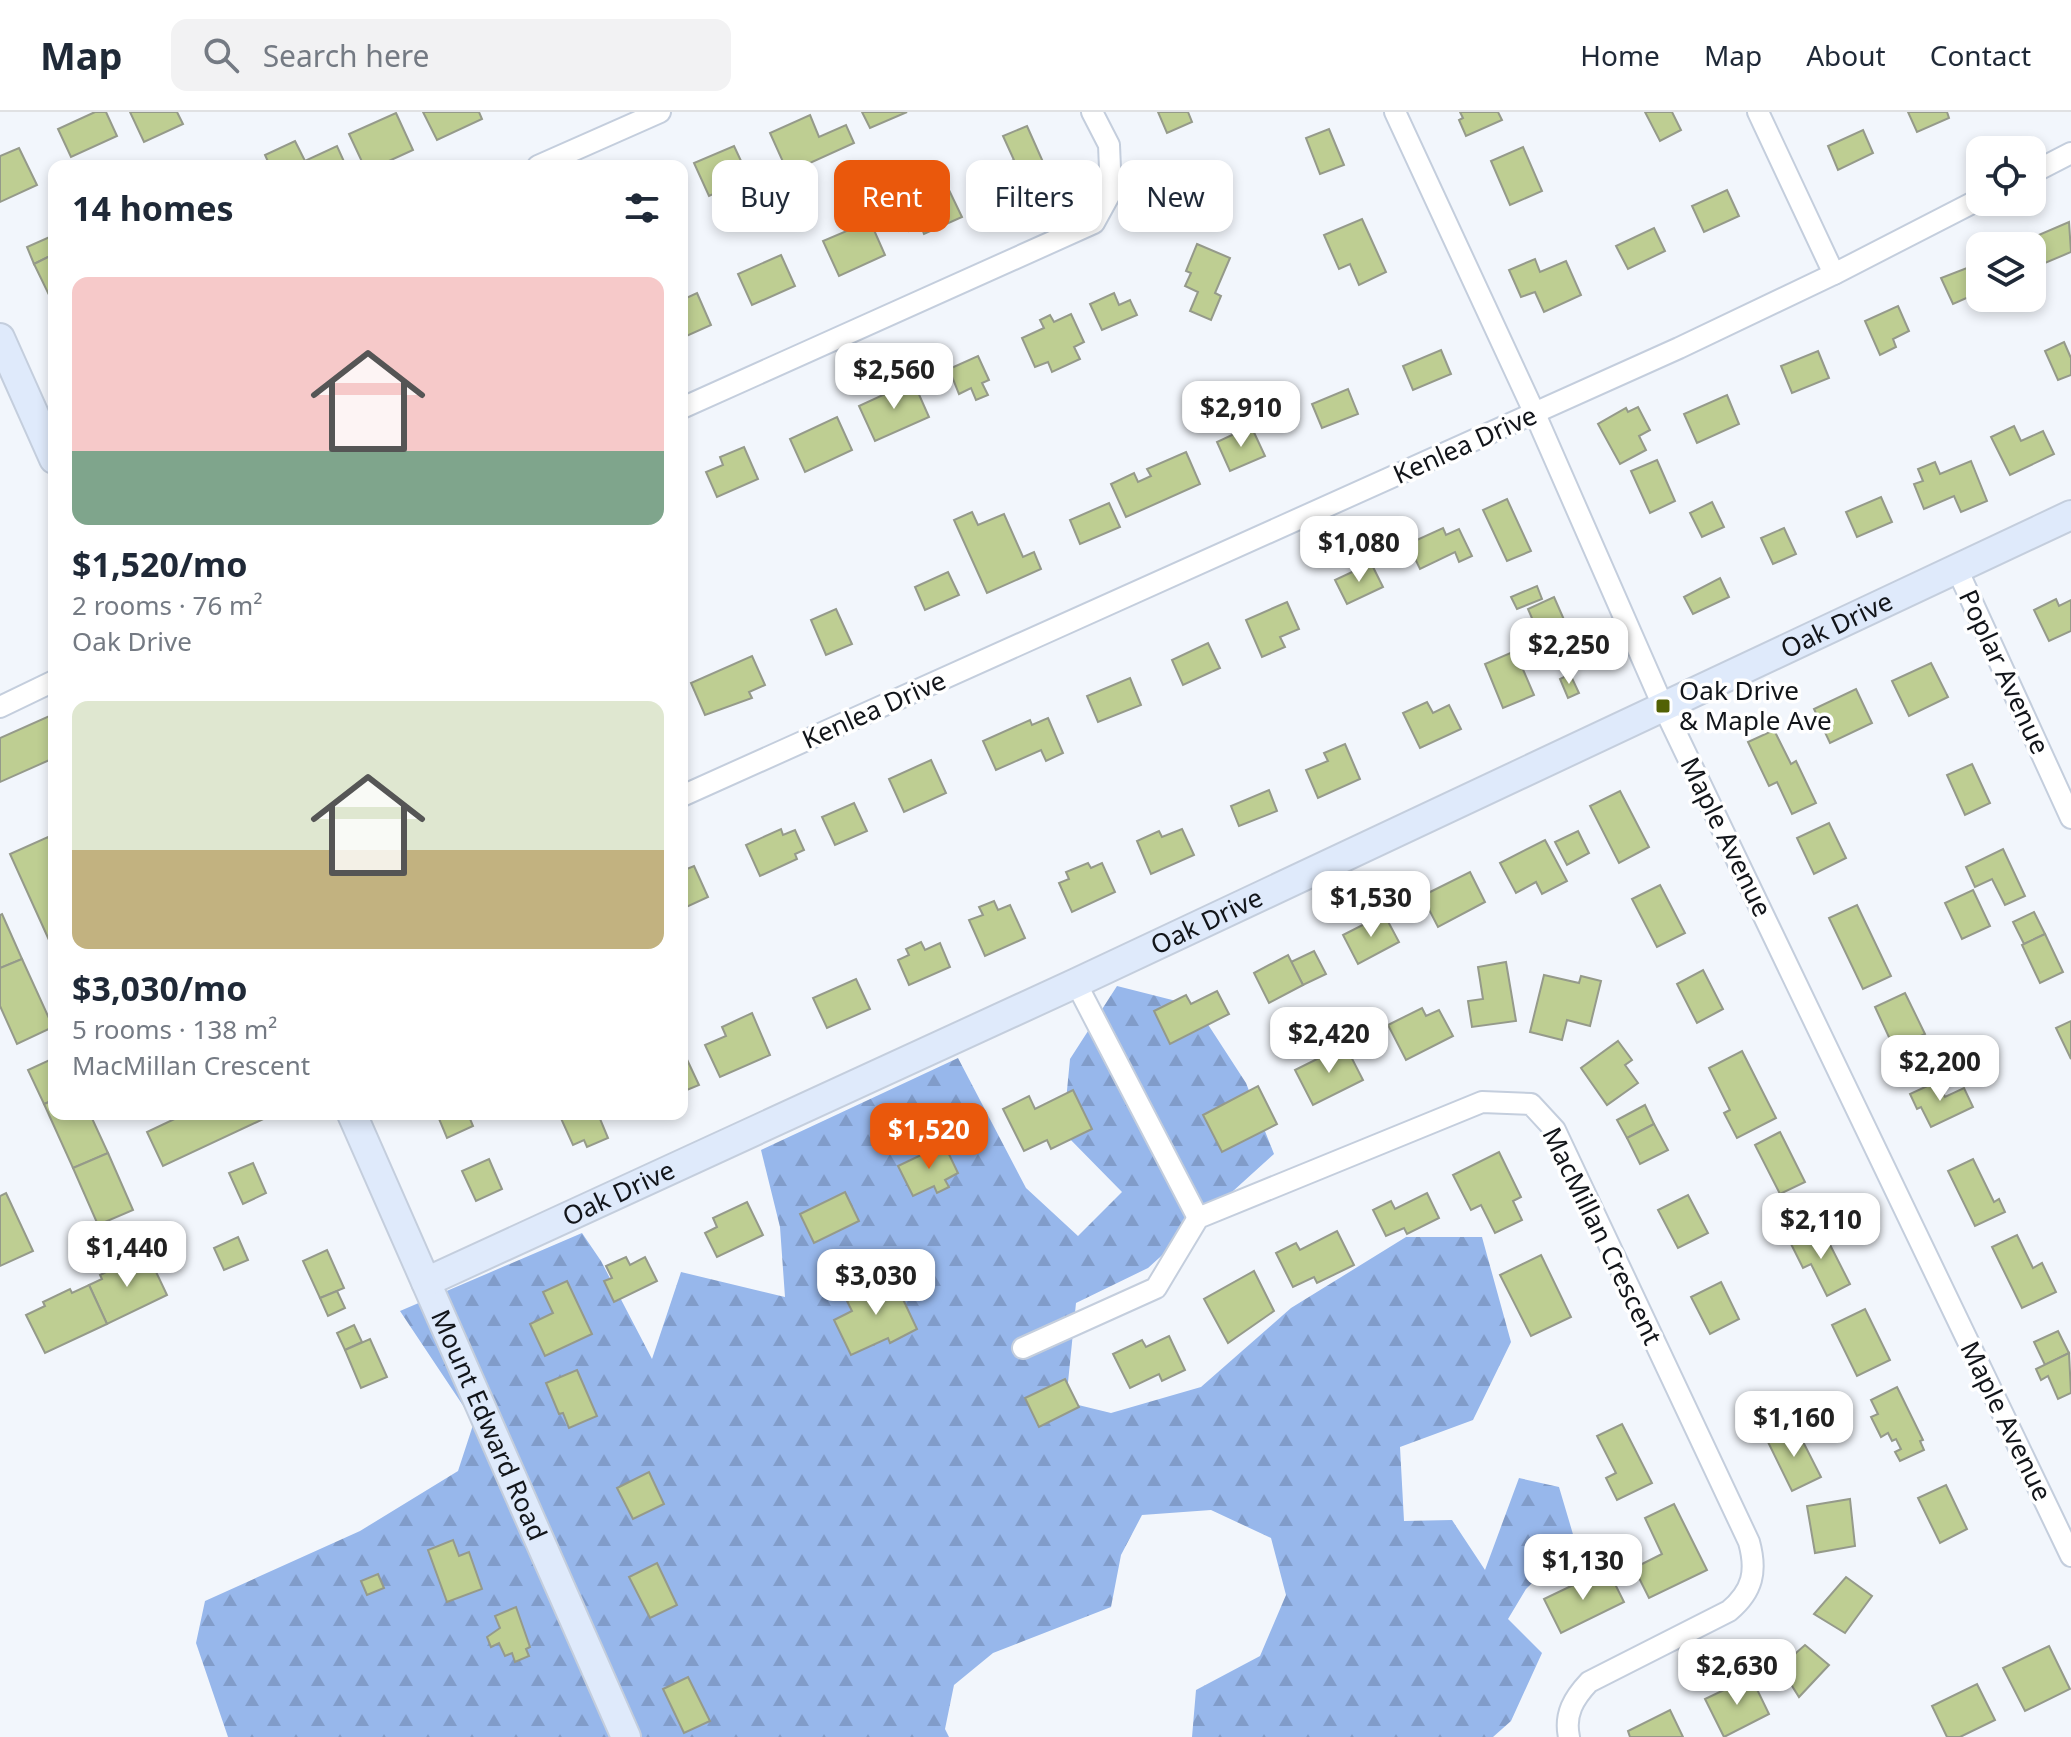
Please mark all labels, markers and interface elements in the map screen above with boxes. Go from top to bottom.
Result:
search box [171,19,731,91]
text: Map [40,29,123,81]
icon: search [199,33,243,77]
text: Search here [263,35,430,76]
text: Home [1580,36,1660,74]
text: Map [1704,36,1762,74]
text: About [1806,36,1886,74]
text: Contact [1930,36,2031,74]
map controls [1966,136,2046,312]
button: locate [1966,136,2046,216]
chip: Buy [712,160,818,232]
chip: Rent [834,160,950,232]
chip: Filters [966,160,1102,232]
chip: New [1118,160,1233,232]
text: 14 homes [72,185,234,231]
icon: filters [620,186,664,230]
button: layers [1966,232,2046,312]
icon: home [296,329,440,473]
pin: $2,560 [829,343,959,411]
text: $2,560 [853,351,935,387]
pin: $2,910 [1176,381,1306,449]
text: $2,910 [1200,389,1282,425]
street label: Kenlea Drive [1387,396,1542,492]
pin: $1,080 [1294,516,1424,584]
text: $1,080 [1318,524,1400,560]
text: $1,520/mo [72,541,247,587]
street label: Oak Drive [1774,583,1898,666]
street label: Poplar Avenue [1951,584,2059,760]
text: 2 rooms · 76 m² [72,587,262,623]
pin: $2,250 [1504,618,1634,686]
text: Oak Drive [72,623,192,659]
text: $2,250 [1528,626,1610,662]
street label: Kenlea Drive [796,661,951,757]
place label: Oak Drive & Maple Ave [1679,672,1832,738]
marker: Oak Drive & Maple Ave [1654,697,1672,715]
street label: Maple Avenue [1673,751,1781,922]
icon: home [296,753,440,897]
pin: $1,530 [1306,871,1436,939]
street label: Oak Drive [1144,879,1268,962]
text: $1,530 [1330,879,1412,915]
text: $3,030/mo [72,965,247,1011]
pin: $2,420 [1264,1007,1394,1075]
text: 5 rooms · 138 m² [72,1011,277,1047]
text: $2,420 [1288,1015,1370,1051]
pin: $2,200 [1875,1035,2005,1103]
text: $2,200 [1899,1043,1981,1079]
text: MacMillan Crescent [72,1047,310,1083]
pin: $1,520 [864,1103,994,1171]
text: $1,520 [888,1111,970,1147]
street label: MacMillan Crescent [1535,1121,1671,1350]
street label: Oak Drive [556,1151,680,1234]
pin: $2,110 [1756,1193,1886,1261]
text: $2,110 [1780,1201,1862,1237]
pin: $1,440 [62,1221,192,1289]
text: $1,440 [86,1229,168,1265]
pin: $3,030 [811,1249,941,1317]
text: $3,030 [835,1257,917,1293]
street label: Mount Edward Road [423,1304,556,1546]
street label: Maple Avenue [1953,1335,2061,1506]
pin: $1,160 [1729,1391,1859,1459]
text: $1,160 [1753,1399,1835,1435]
pin: $1,130 [1518,1534,1648,1602]
text: $1,130 [1542,1542,1624,1578]
pin: $2,630 [1672,1639,1802,1707]
text: $2,630 [1696,1647,1778,1683]

